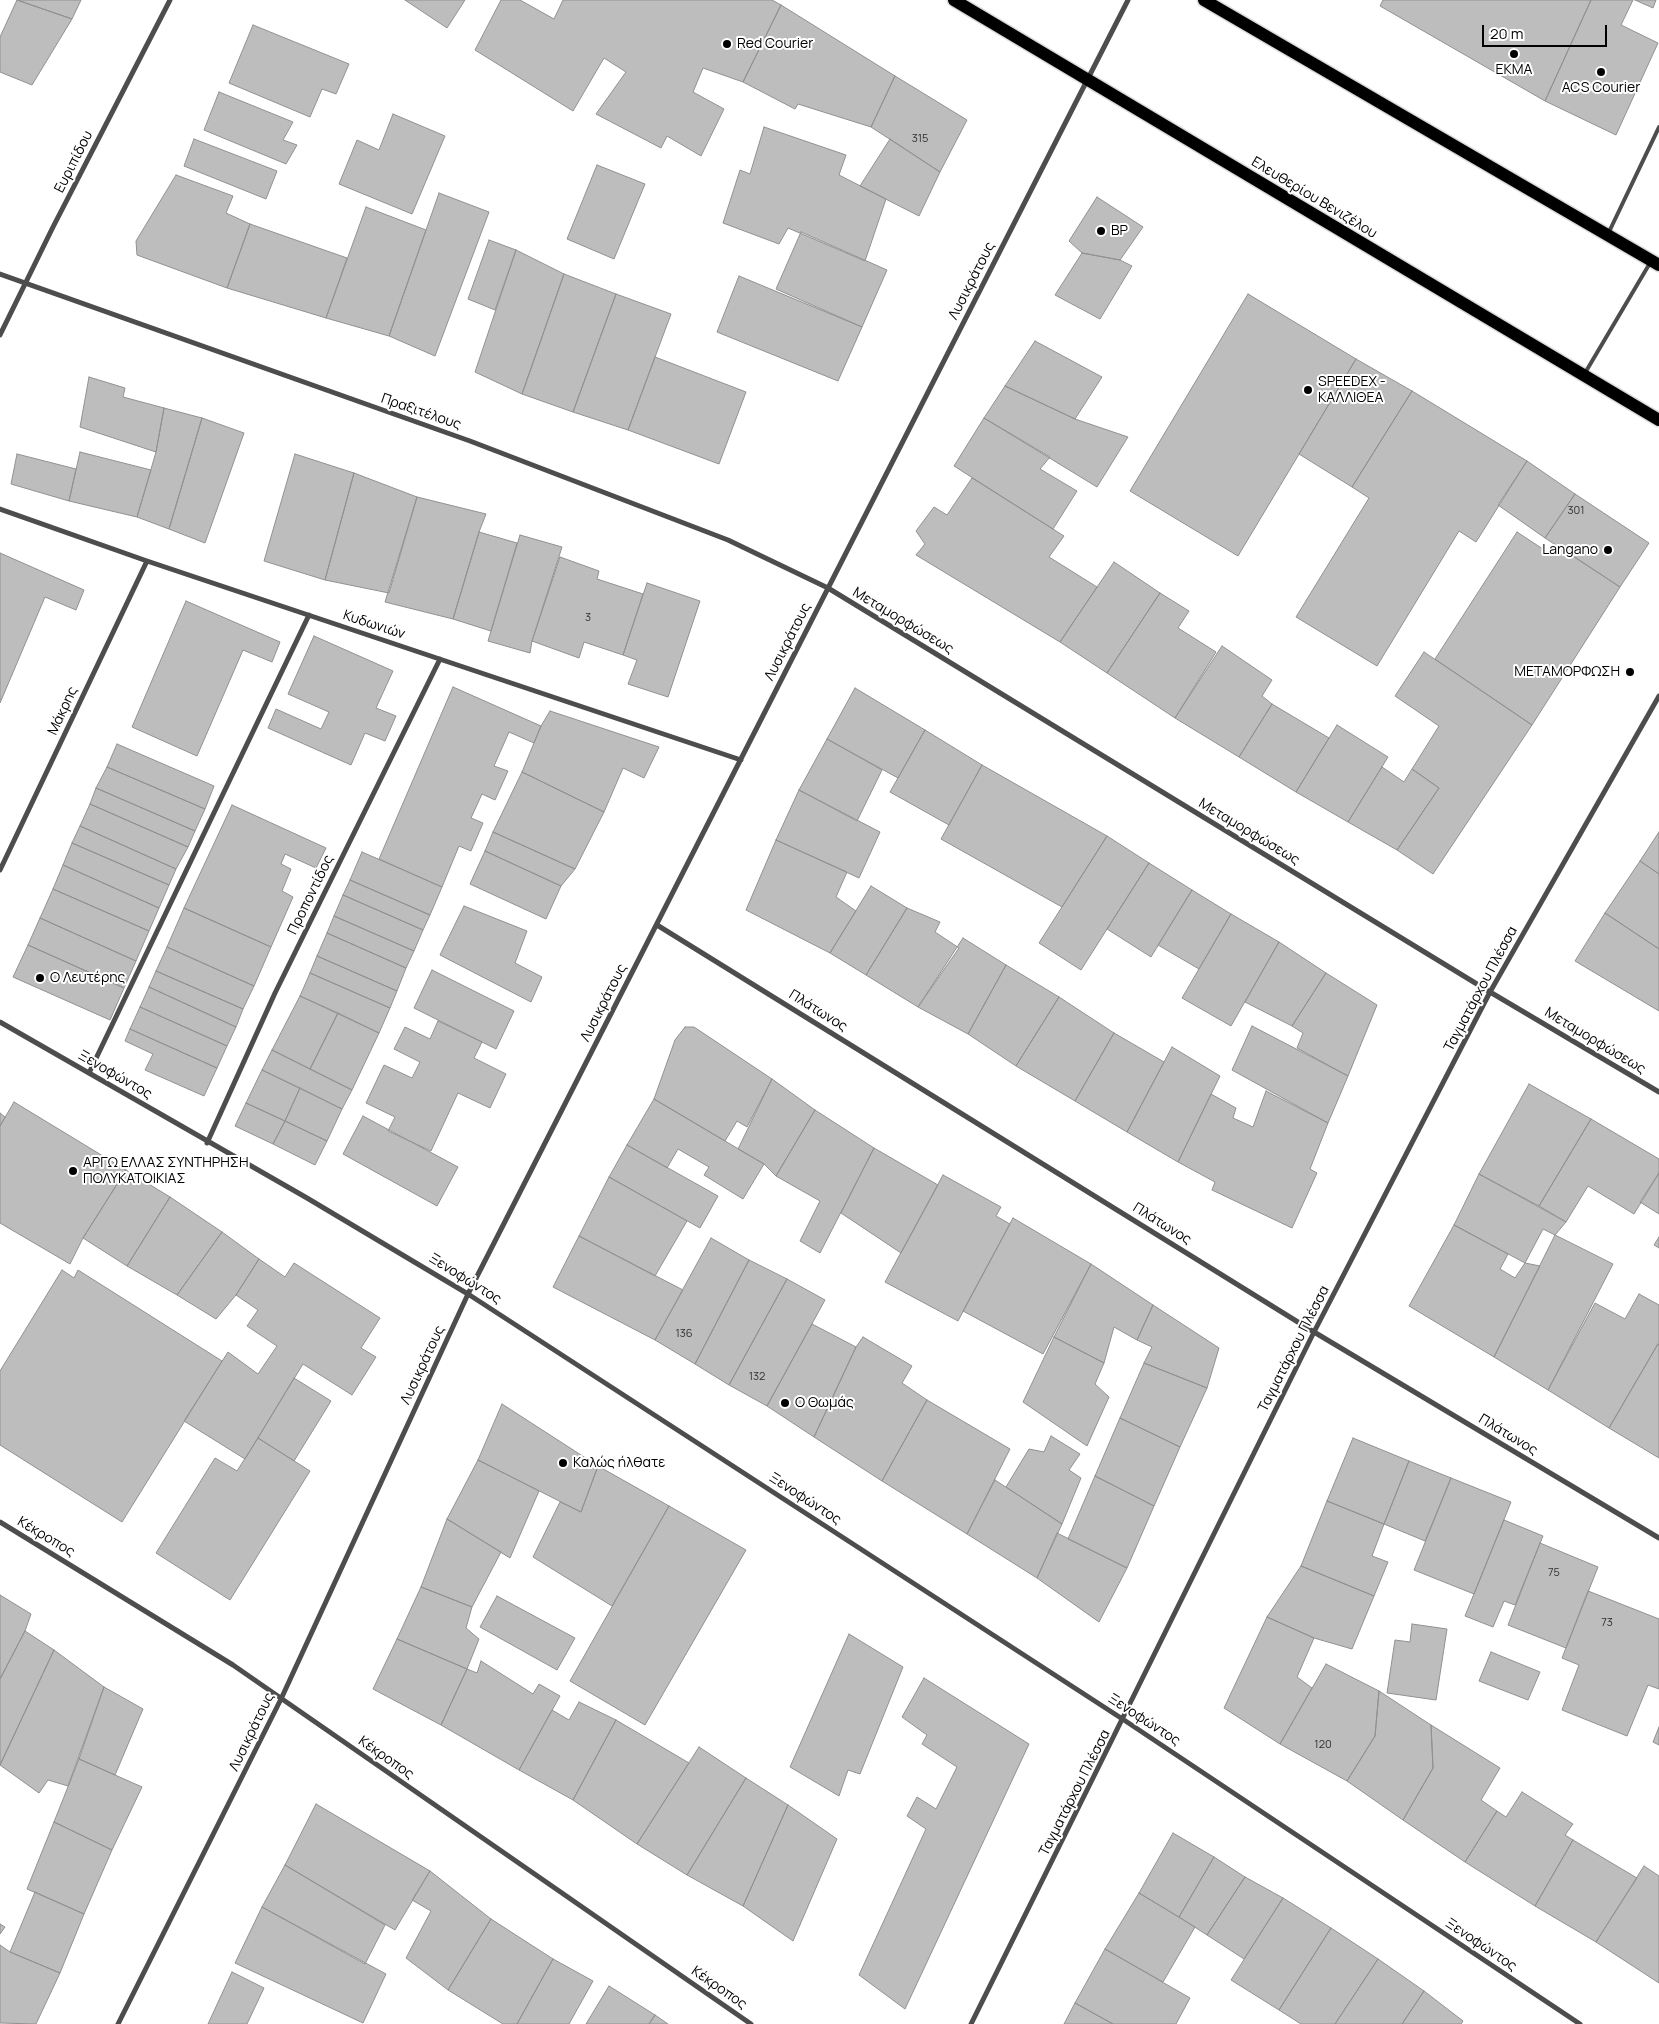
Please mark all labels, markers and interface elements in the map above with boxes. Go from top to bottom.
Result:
scale bar [1484,15,1609,47]
text: 20 m [1490,23,1523,44]
place label: Red Courier [737,36,813,52]
marker: Red Courier [721,38,733,50]
marker: ΕΚΜΑ [1508,48,1520,60]
place label: ΕΚΜΑ [1496,62,1532,78]
marker: ACS Courier [1595,66,1607,78]
place label: ACS Courier [1562,80,1640,96]
street label: Ευριπίδου [51,128,97,196]
house number: 315 [912,132,928,146]
street label: Ελευθερίου Βενιζέλου [1248,154,1380,242]
place label: BP [1111,223,1128,239]
marker: BP [1095,225,1107,237]
street label: Λυσικράτους [945,239,999,323]
place label: SPEEDEX - ΚΑΛΛΙΘΕΑ [1318,374,1386,407]
marker: SPEEDEX - ΚΑΛΛΙΘΕΑ [1302,384,1314,396]
street label: Πραξιτέλους [379,390,463,434]
house number: 301 [1567,504,1585,518]
place label: Langano [1542,542,1598,558]
marker: Langano [1602,544,1614,556]
street label: Μεταμορφώσεως [850,584,956,658]
street label: Λυσικράτους [761,600,815,684]
street label: Κυδωνιών [341,607,407,643]
house number: 3 [585,611,591,625]
place label: ΜΕΤΑΜΟΡΦΩΣΗ [1514,664,1620,680]
marker: ΜΕΤΑΜΟΡΦΩΣΗ [1624,666,1636,678]
street label: Μάκρης [44,684,82,738]
street label: Μεταμορφώσεως [1196,795,1302,869]
street label: Προποντίδος [285,852,337,938]
street label: Ταγματάρχου Πλέσσα [1441,924,1521,1054]
street label: Λυσικράτους [577,961,631,1045]
place label: Ο Λευτέρης [50,970,125,986]
marker: Ο Λευτέρης [34,972,46,984]
street label: Πλάτωνος [786,986,850,1036]
street label: Μεταμορφώσεως [1542,1004,1648,1078]
street label: Ξενοφώντος [75,1047,155,1103]
place label: ΑΡΓΩ ΕΛΛΑΣ ΣΥΝΤΗΡΗΣΗ ΠΟΛΥΚΑΤΟΙΚΙΑΣ [83,1155,248,1188]
marker: ΑΡΓΩ ΕΛΛΑΣ ΣΥΝΤΗΡΗΣΗ ΠΟΛΥΚΑΤΟΙΚΙΑΣ [67,1165,79,1177]
street label: Πλάτωνος [1130,1199,1194,1249]
street label: Ξενοφώντος [426,1250,504,1308]
street label: Ταγματάρχου Πλέσσα [1255,1283,1333,1415]
street label: Λυσικράτους [397,1323,449,1407]
house number: 136 [675,1327,693,1341]
house number: 132 [749,1370,765,1384]
place label: Ο Θωμάς [795,1395,854,1411]
marker: Ο Θωμάς [779,1397,791,1409]
street label: Πλάτωνος [1476,1411,1540,1459]
place label: Καλώς ήλθατε [573,1455,665,1471]
marker: Καλώς ήλθατε [557,1457,569,1469]
street label: Ξενοφώντος [766,1469,844,1529]
street label: Κέκροπος [14,1513,78,1561]
house number: 75 [1548,1566,1560,1580]
house number: 73 [1601,1616,1613,1630]
street label: Λυσικράτους [226,1690,278,1774]
street label: Ξενοφώντος [1105,1690,1183,1750]
street label: Ταγματάρχου Πλέσσα [1036,1727,1114,1859]
street label: Κέκροπος [355,1733,417,1783]
house number: 120 [1314,1738,1332,1752]
street label: Ξενοφώντος [1442,1915,1520,1975]
street label: Κέκροπος [688,1963,750,2013]

